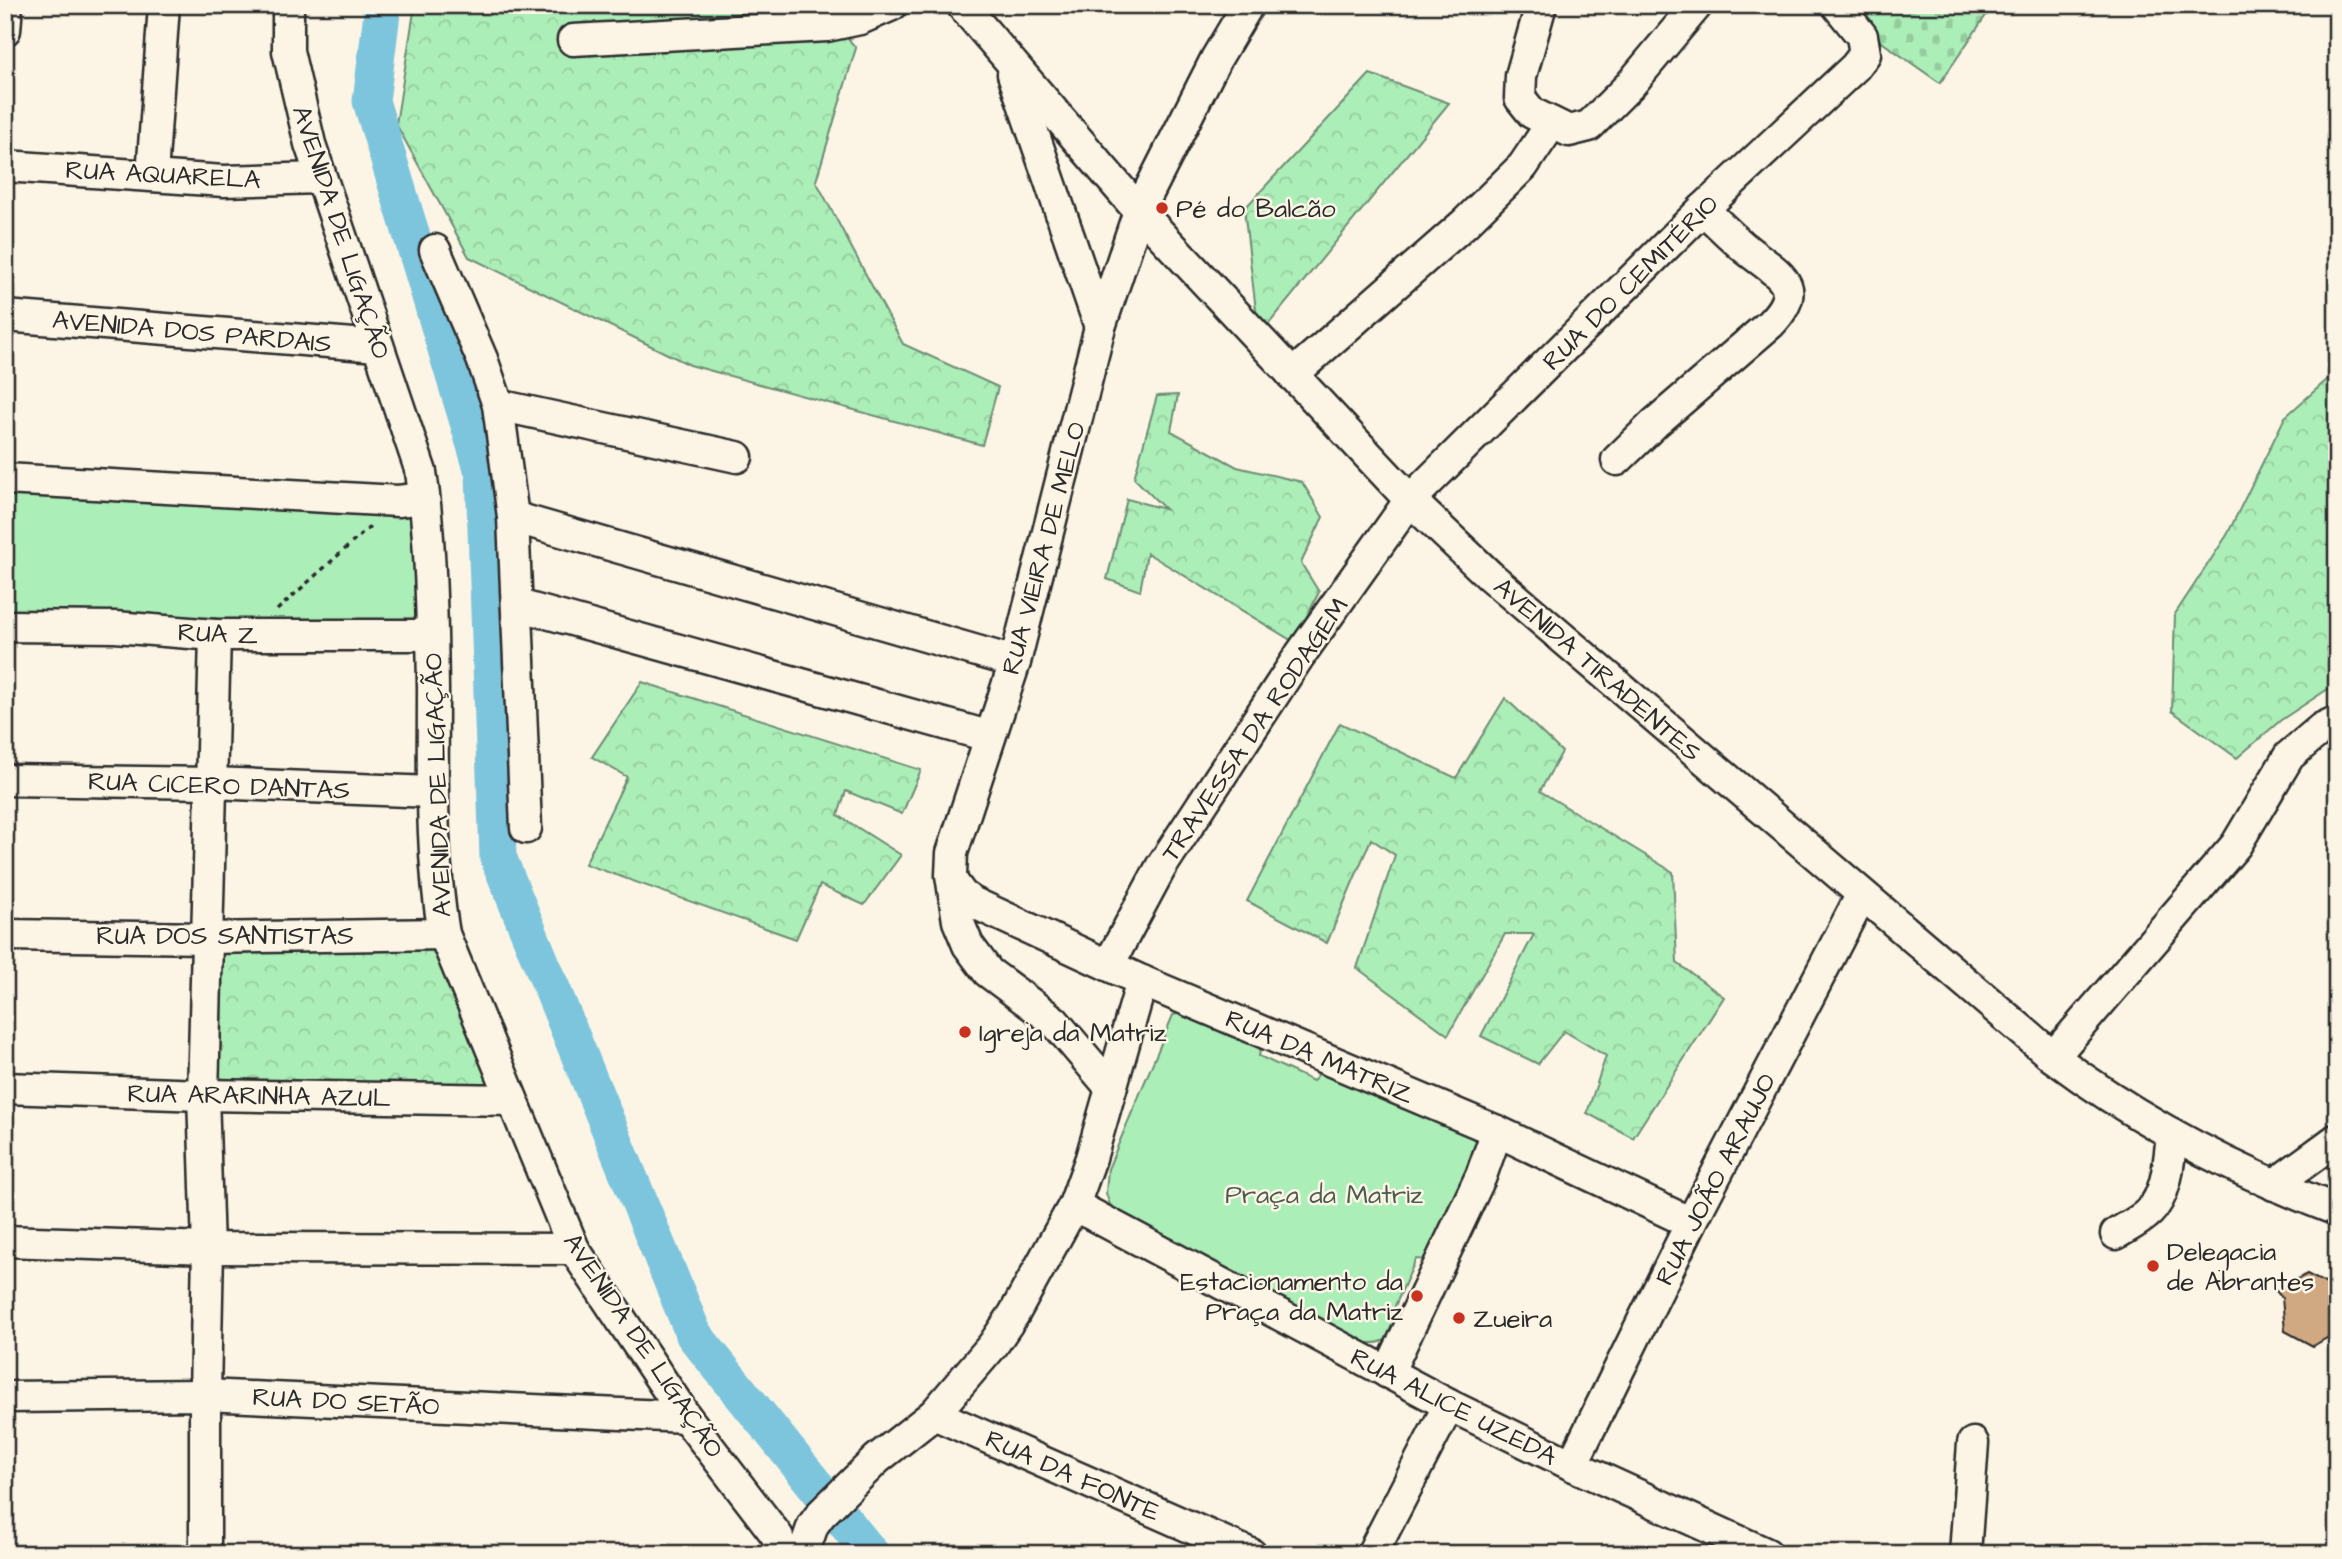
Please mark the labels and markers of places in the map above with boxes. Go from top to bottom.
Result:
place label: Pé do Balcão [1176,191,1336,227]
marker: Pé do Balcão [1154,200,1170,216]
place label: Igreja da Matriz [979,1015,1167,1053]
marker: Igreja da Matriz [957,1024,973,1040]
place label: Delegacia de Abrantes [2167,1234,2314,1300]
marker: Delegacia de Abrantes [2145,1258,2161,1274]
place label: Estacionamento da Praça da Matriz [1180,1264,1403,1330]
marker: Estacionamento da Praça da Matriz [1409,1288,1425,1304]
place label: Zueira [1473,1301,1552,1337]
marker: Zueira [1451,1310,1467,1326]

